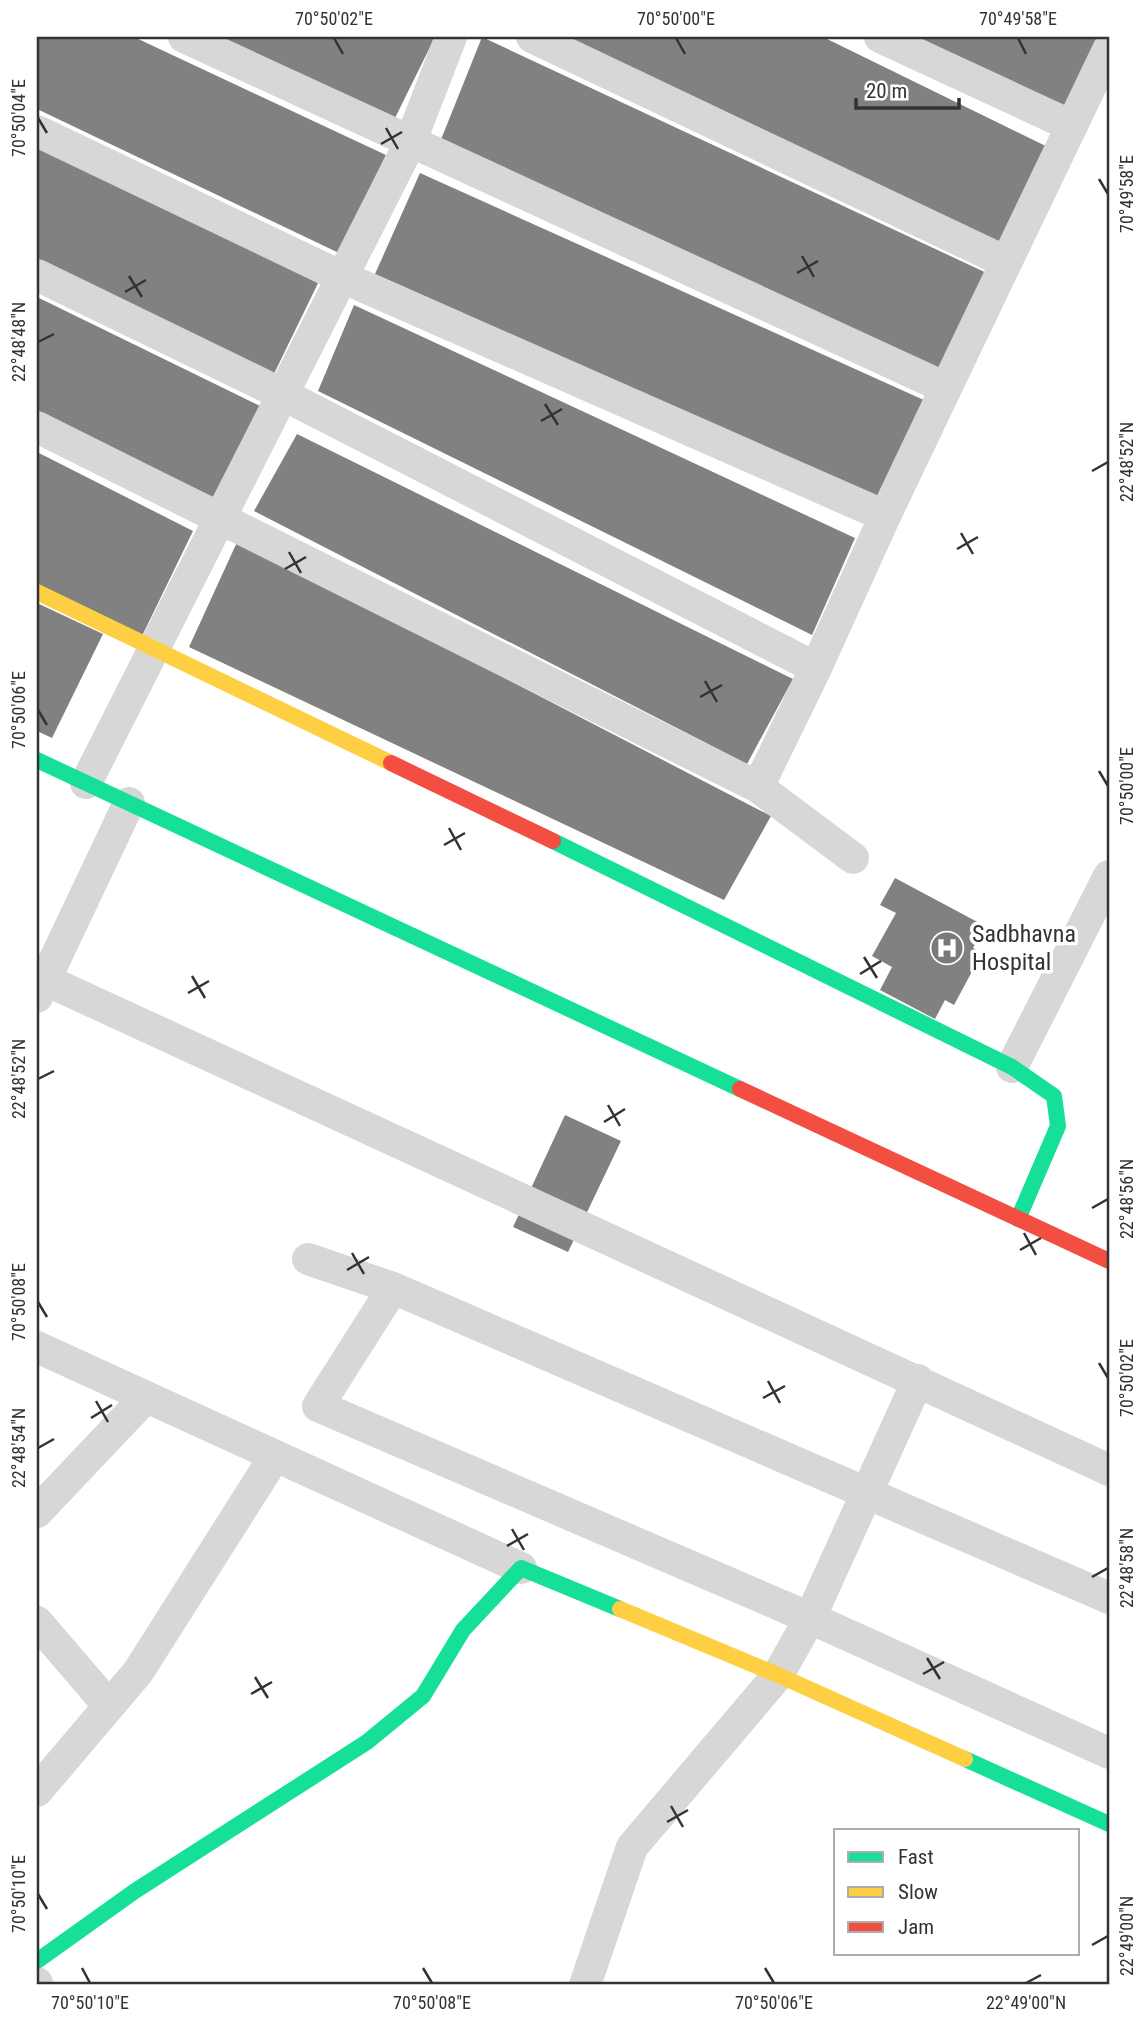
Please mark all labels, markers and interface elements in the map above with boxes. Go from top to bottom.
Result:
text: 70°50'02"E [295,8,373,29]
text: 70°50'00"E [637,8,715,29]
text: 70°49'58"E [979,8,1057,29]
scale bar [856,66,959,110]
text: 70°50'04"E [8,79,29,157]
text: 20 m [866,79,907,103]
text: 70°49'58"E [1116,155,1137,233]
text: 22°48'48"N [8,302,29,382]
text: 22°48'52"N [1116,422,1137,502]
text: 70°50'06"E [8,671,29,749]
text: 70°50'00"E [1116,747,1137,825]
place label: Sadbhavna Hospital [972,920,1076,976]
hospital icon: Sadbhavna Hospital [928,929,966,967]
text: 22°48'52"N [8,1039,29,1119]
text: 22°48'56"N [1116,1159,1137,1239]
text: 70°50'08"E [8,1263,29,1341]
text: 70°50'02"E [1116,1339,1137,1417]
text: 22°48'54"N [8,1408,29,1488]
text: 22°48'58"N [1116,1528,1137,1608]
legend [834,1829,1080,1955]
text: Fast [898,1845,934,1869]
text: 70°50'10"E [8,1855,29,1933]
text: Slow [898,1880,938,1904]
text: 22°49'00"N [1116,1896,1137,1976]
text: Jam [898,1915,934,1939]
text: 70°50'10"E [51,1992,129,2013]
text: 70°50'08"E [393,1992,471,2013]
text: 70°50'06"E [735,1992,813,2013]
text: 22°49'00"N [986,1992,1066,2013]

